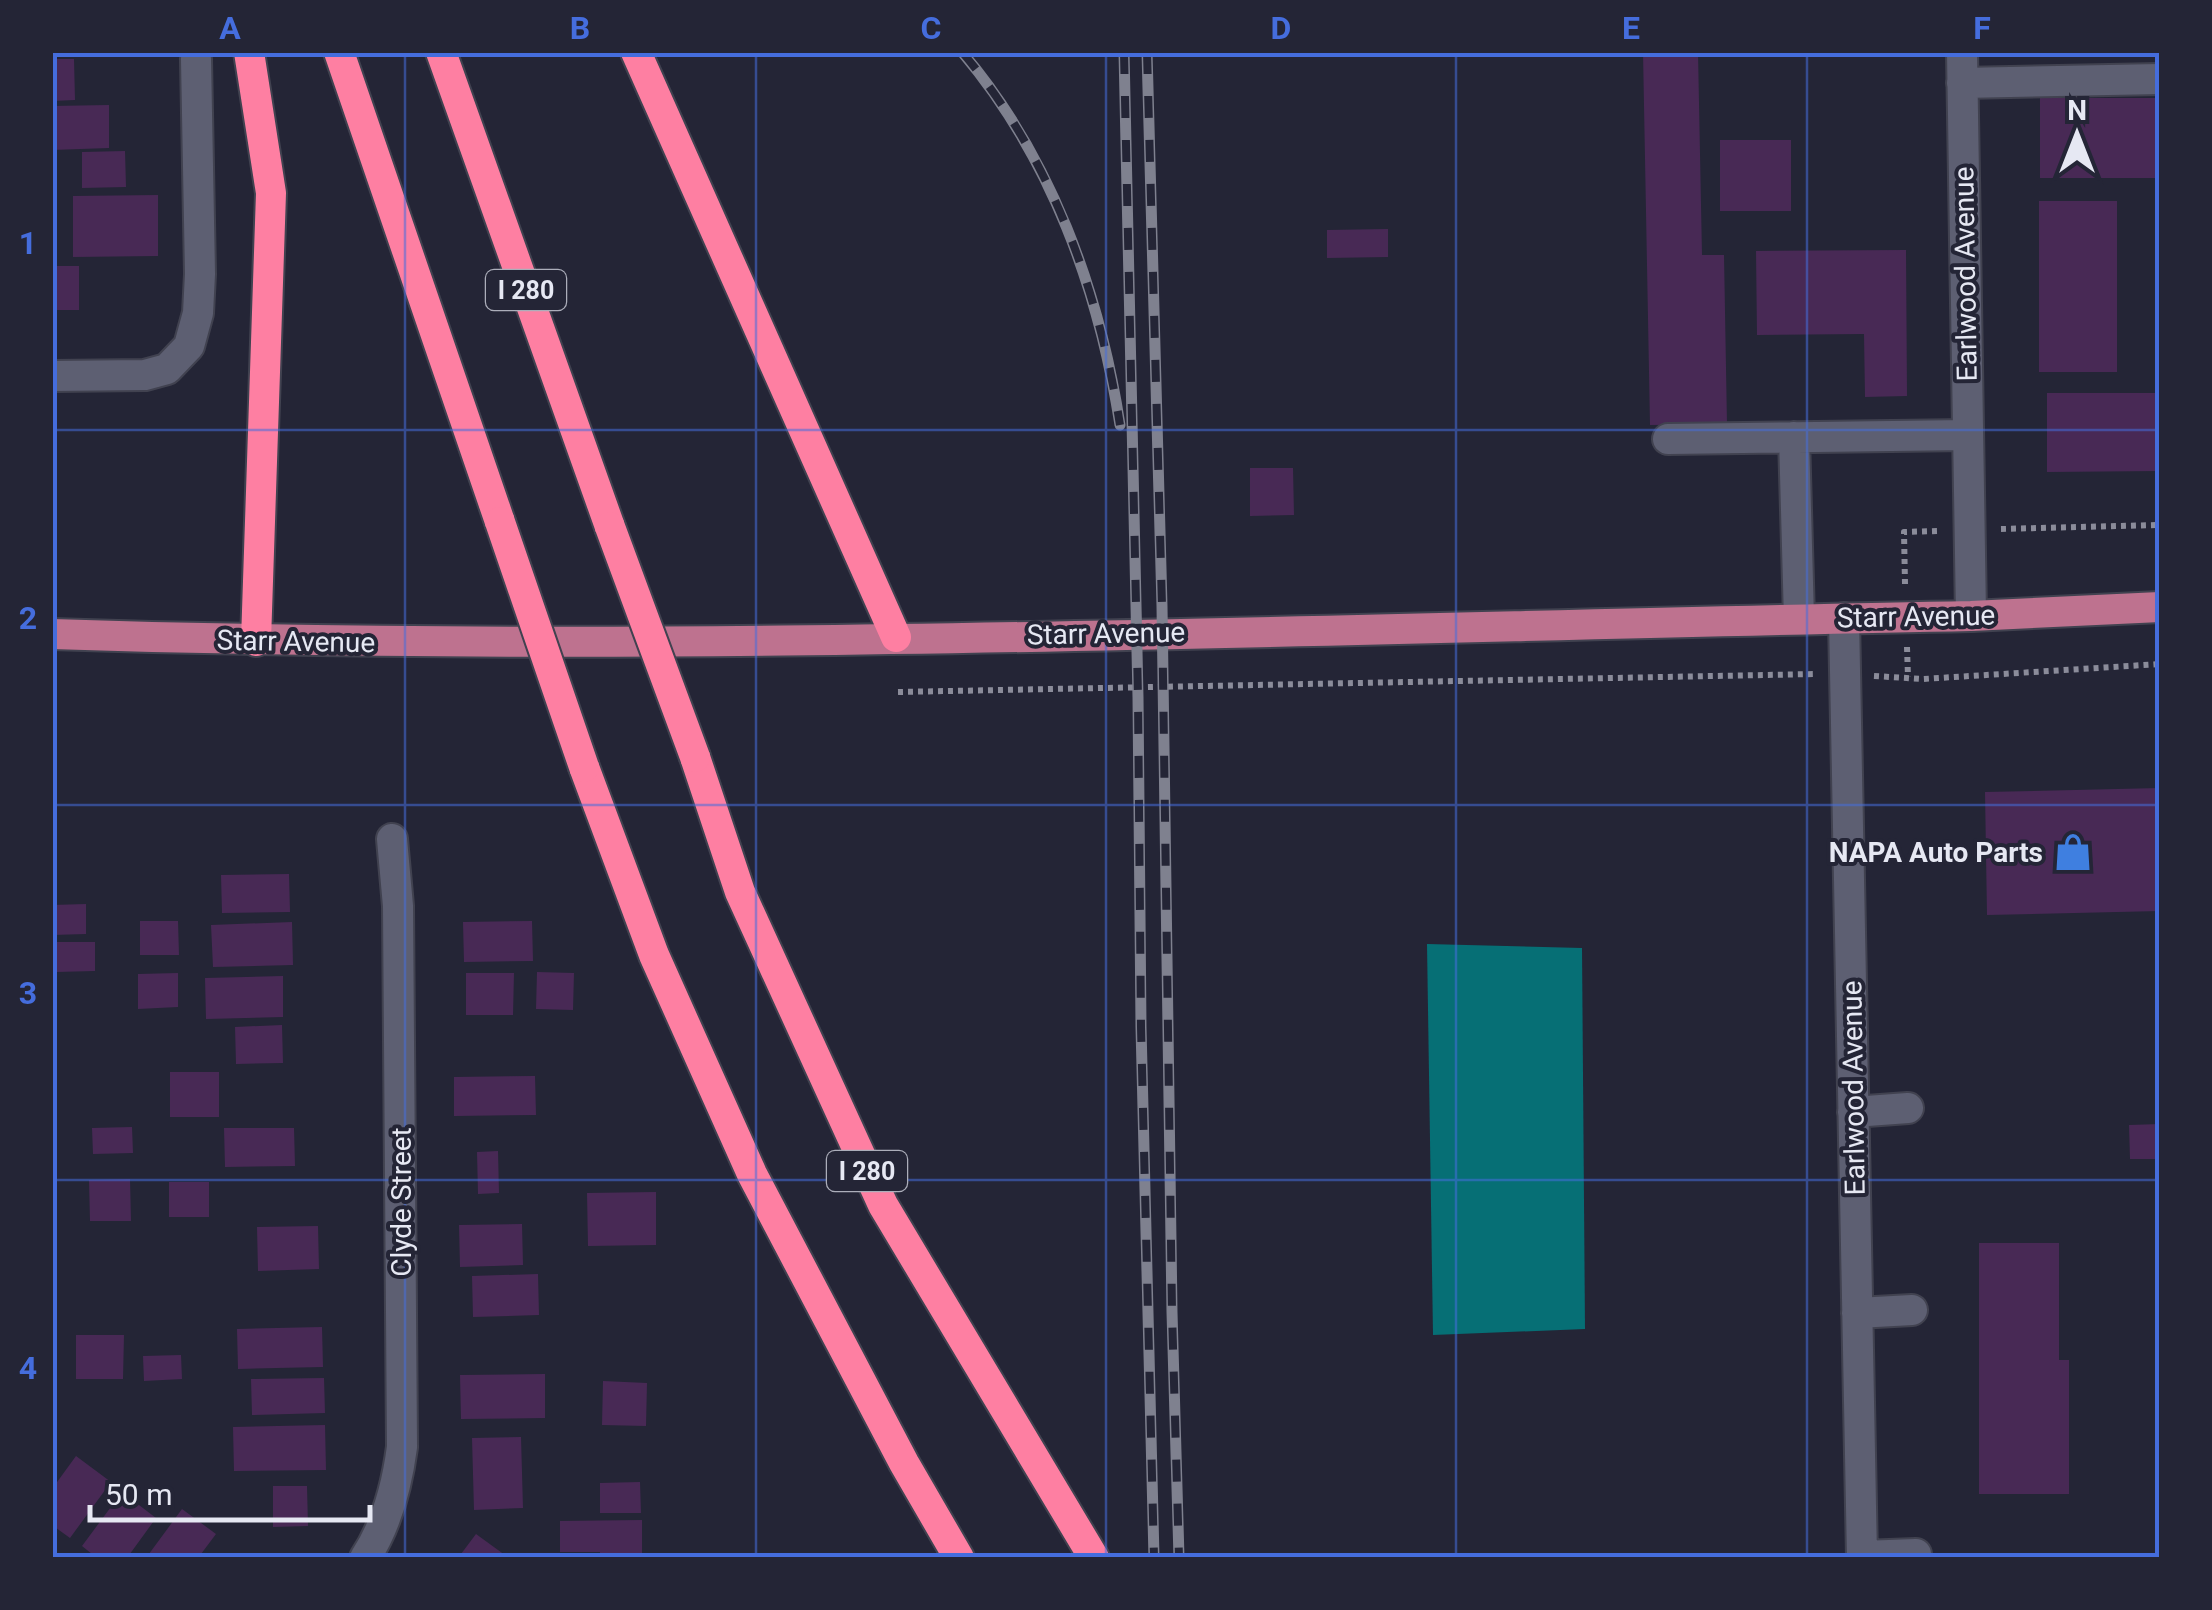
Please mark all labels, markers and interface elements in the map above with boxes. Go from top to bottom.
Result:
text: A [219,9,241,47]
text: B [570,9,590,47]
text: C [921,9,941,47]
text: D [1271,9,1291,47]
text: E [1622,9,1640,47]
text: F [1973,9,1991,47]
north arrow [2027,85,2127,185]
text: N [2067,94,2087,127]
street label: Earlwood Avenue [1947,166,1984,382]
text: 1 [19,224,37,262]
road number: I 280 [486,270,566,310]
text: 2 [19,599,37,637]
street label: Starr Avenue [1836,599,1996,634]
street label: Starr Avenue [1026,616,1186,651]
street label: Starr Avenue [216,624,376,659]
shop icon: NAPA Auto Parts [2052,831,2094,873]
place label: NAPA Auto Parts [1829,836,2043,869]
text: 3 [19,974,37,1012]
street label: Earlwood Avenue [1835,980,1872,1196]
street label: Clyde Street [385,1127,418,1277]
road number: I 280 [827,1151,907,1191]
text: 4 [19,1349,37,1387]
scale bar [90,1460,370,1522]
text: 50 m [105,1477,172,1512]

